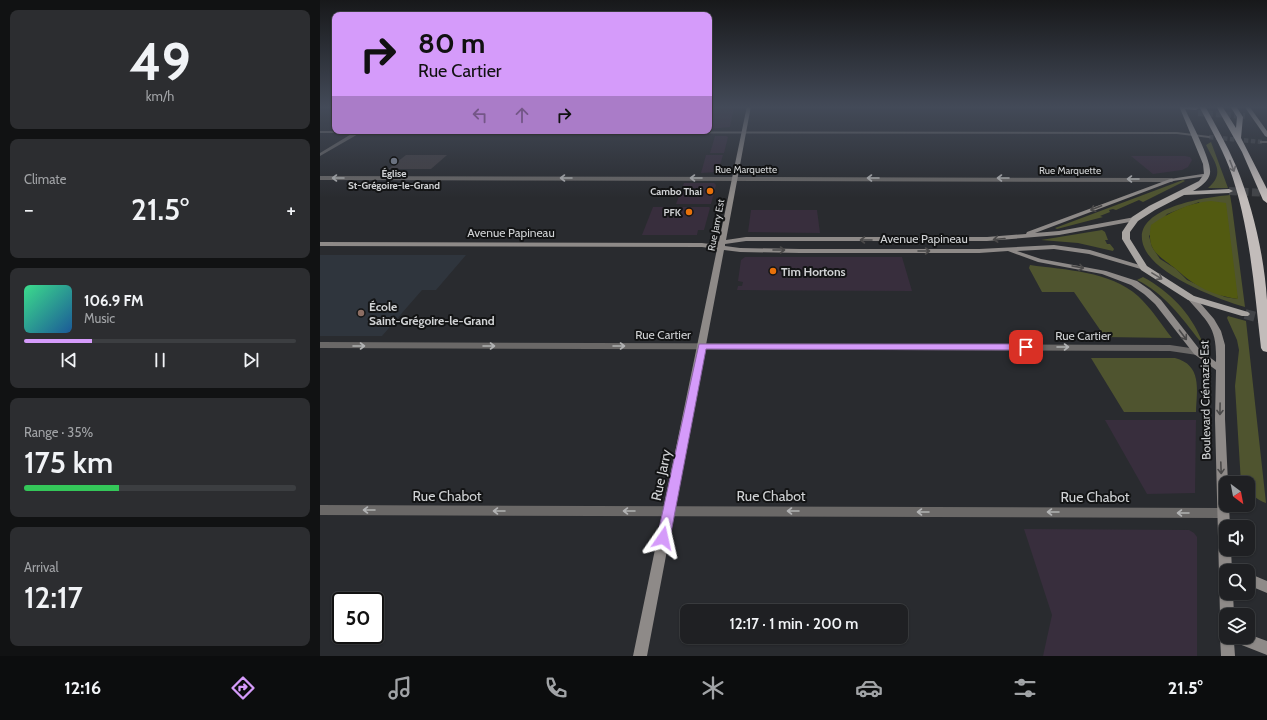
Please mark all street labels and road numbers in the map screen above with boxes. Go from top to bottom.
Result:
street label: Rue Marquette [715,163,777,176]
street label: Rue Marquette [1039,164,1101,177]
street label: Rue Jarry Est [705,197,727,252]
street label: Avenue Papineau [467,225,555,240]
street label: Avenue Papineau [880,231,968,246]
street label: Rue Cartier [635,327,691,342]
street label: Rue Cartier [1055,328,1111,343]
street label: Boulevard Crémazie Est [1196,340,1214,460]
street label: Rue Jarry [647,448,675,502]
street label: Rue Chabot [413,487,482,505]
street label: Rue Chabot [737,487,806,505]
street label: Rue Chabot [1061,488,1130,506]

